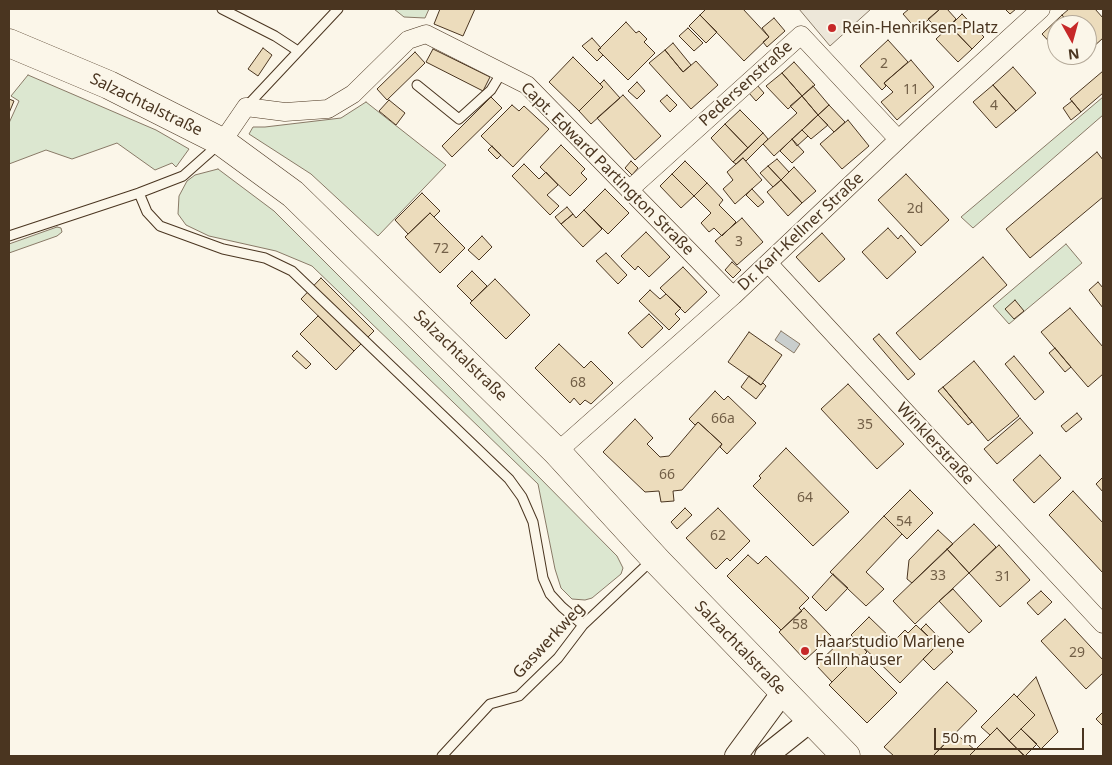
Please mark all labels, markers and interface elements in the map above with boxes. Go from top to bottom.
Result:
north arrow [1047,15,1097,65]
place label: Rein-Henriksen-Platz [842,18,998,38]
marker: Rein-Henriksen-Platz [826,22,838,34]
street label: Pedersenstraße [696,37,796,131]
text: N [1067,44,1081,65]
house number: 2 [880,56,888,72]
street label: Salzachtalstraße [87,69,205,141]
street label: Capt. Edward Partington Straße [516,78,698,260]
house number: 11 [903,82,919,98]
house number: 4 [990,98,998,114]
street label: Dr. Karl-Kellner Straße [734,169,868,295]
house number: 2d [907,201,923,217]
house number: 3 [735,234,743,250]
house number: 72 [433,241,449,257]
street label: Salzachtalstraße [409,306,511,406]
house number: 68 [570,375,586,391]
street label: Winklerstraße [892,399,978,489]
house number: 66a [711,411,735,427]
house number: 35 [857,417,873,433]
house number: 66 [659,467,675,483]
house number: 64 [797,490,813,506]
house number: 54 [896,514,912,530]
house number: 62 [710,528,726,544]
house number: 33 [930,568,946,584]
house number: 31 [995,569,1011,585]
street label: Salzachtalstraße [690,597,790,699]
street label: Gaswerkweg [509,599,589,683]
house number: 58 [792,617,808,633]
place label: Haarstudio Marlene Fallnhauser [815,632,965,670]
marker: Haarstudio Marlene Fallnhauser [799,645,811,657]
house number: 29 [1069,645,1085,661]
scale bar [937,718,1087,750]
text: 50 m [942,727,977,747]

